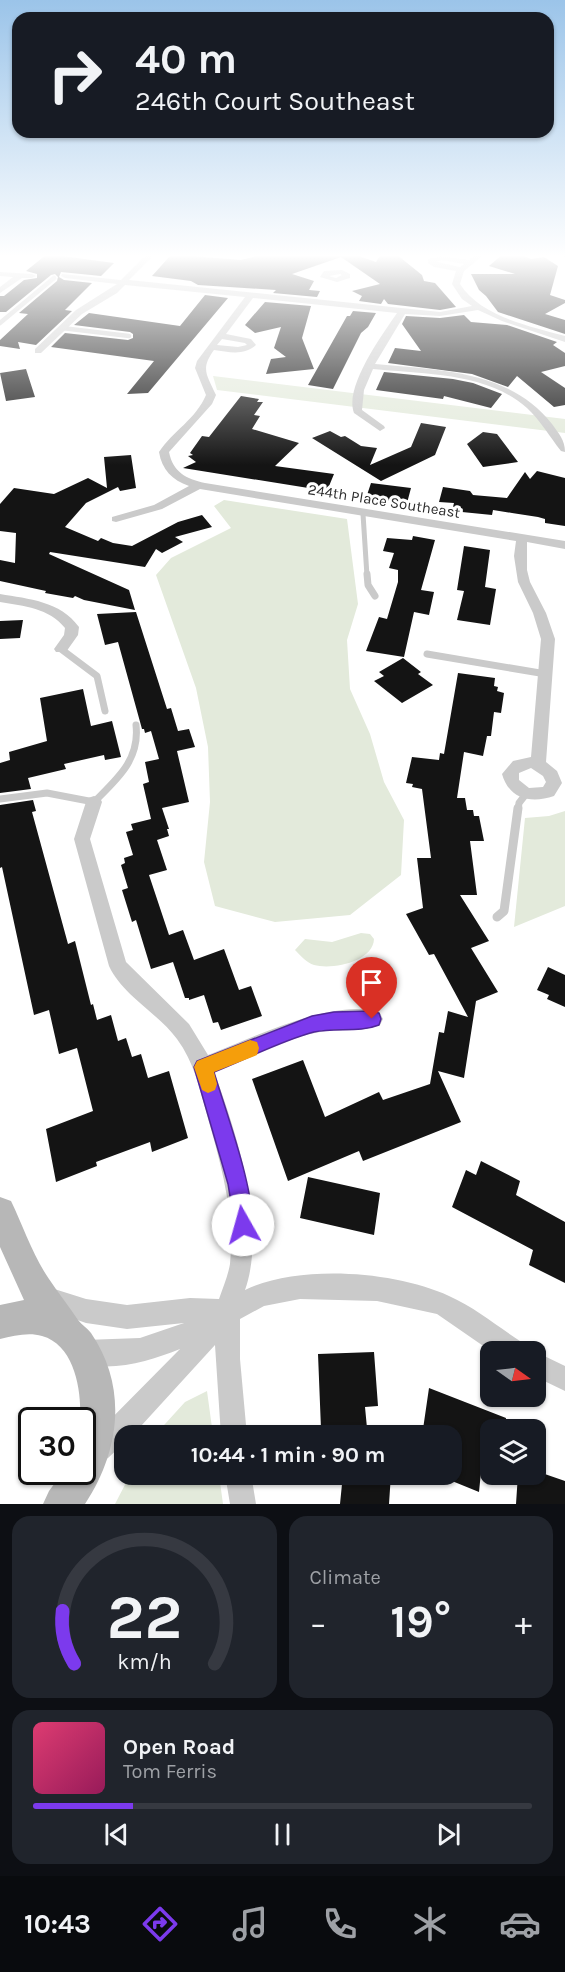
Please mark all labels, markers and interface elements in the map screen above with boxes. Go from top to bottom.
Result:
text: 40 m [135,34,237,84]
icon: right [36,36,114,114]
text: 246th Court Southeast [135,85,415,117]
street label: 244th Place Southeast [307,480,462,522]
pin [346,957,397,1019]
icon: arrive [355,966,388,999]
position arrow [211,1193,275,1257]
north arrow [480,1341,546,1407]
map controls [480,1341,546,1485]
speed limit sign: 30 [18,1407,96,1485]
button: layers [480,1419,546,1485]
text: 10:44 · 1 min · 90 m [191,1442,385,1468]
text: Climate [310,1566,381,1589]
text: 22 [106,1581,182,1654]
text: 19° [390,1596,451,1648]
text: − [310,1604,327,1642]
text: + [515,1604,532,1642]
text: km/h [117,1649,171,1674]
text: Open Road [123,1734,235,1760]
text: Tom Ferris [123,1760,217,1783]
icon: previous [100,1818,133,1851]
icon: pause [266,1818,299,1851]
icon: next [432,1818,465,1851]
icon: directions [139,1903,181,1945]
icon: music [229,1903,271,1945]
icon: phone [319,1903,361,1945]
icon: climate [409,1903,451,1945]
icon: car [499,1903,541,1945]
text: 10:43 [24,1908,91,1940]

